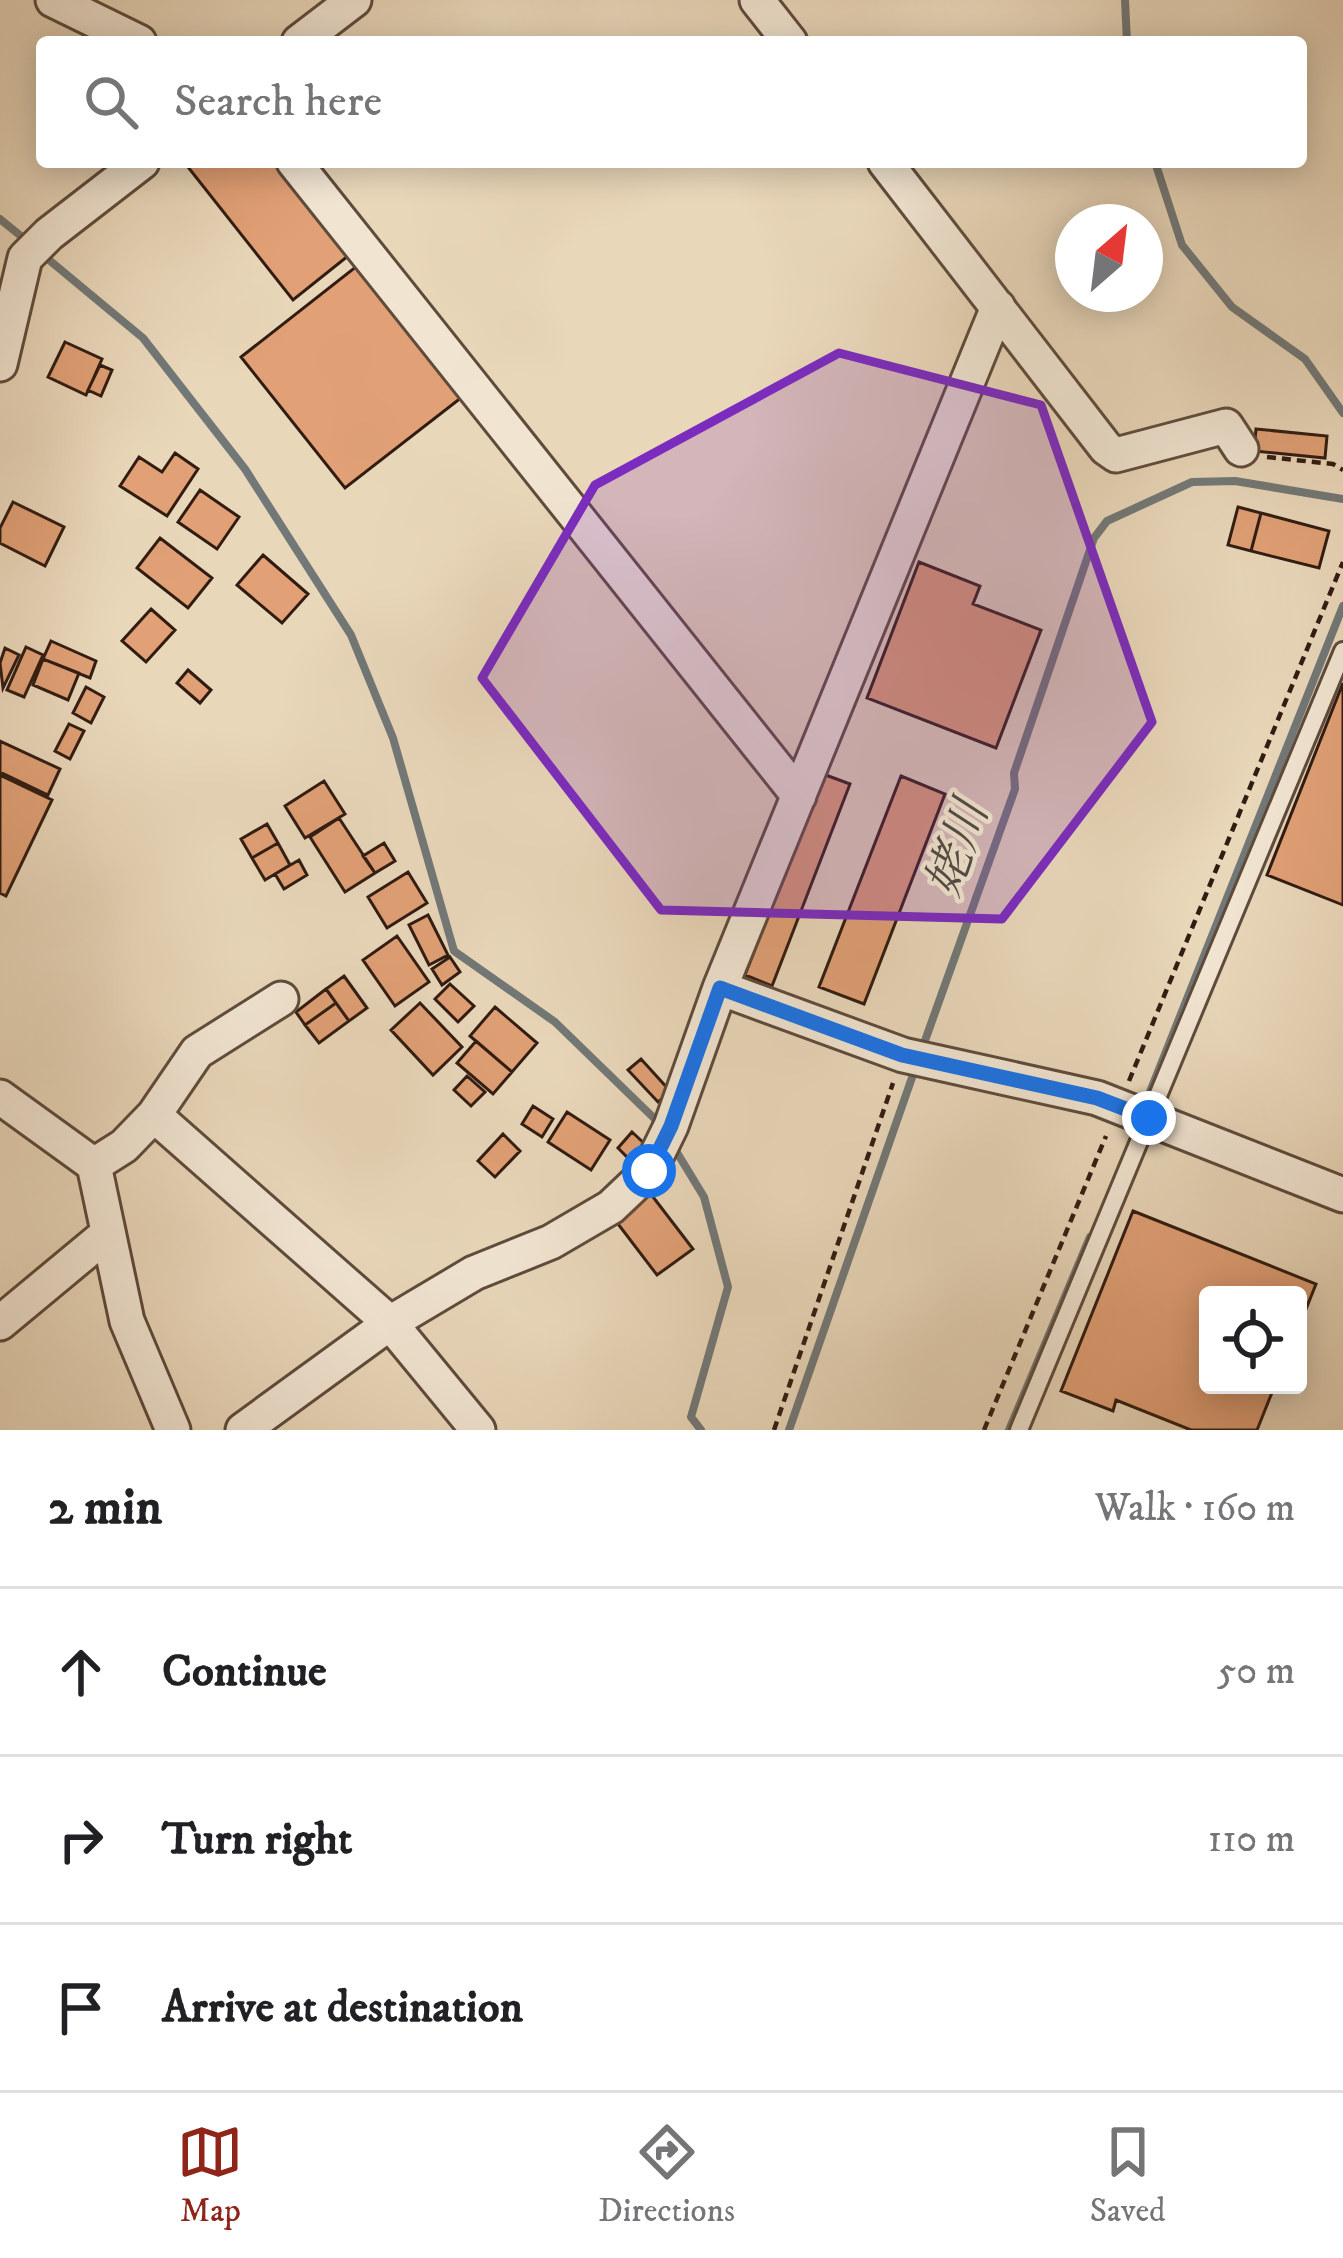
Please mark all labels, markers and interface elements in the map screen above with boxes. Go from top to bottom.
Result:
search box [36,36,1307,168]
icon: search [78,69,144,135]
text: Search here [174,74,382,130]
north arrow [1055,204,1163,312]
water label: 姥川 [915,789,1004,904]
route end [1122,1091,1176,1145]
route start [622,1144,676,1198]
map controls [1199,1286,1307,1394]
button: locate [1199,1286,1307,1394]
text: 2 min [48,1476,162,1540]
text: Walk · 160 m [1095,1484,1295,1533]
icon: ahead [48,1639,114,1705]
text: Continue [162,1644,327,1700]
text: 50 m [1217,1647,1295,1696]
icon: right [48,1807,114,1873]
text: Turn right [162,1812,352,1868]
text: 110 m [1208,1815,1295,1864]
icon: arrive [48,1975,114,2041]
text: Arrive at destination [162,1980,523,2036]
tab: Map [177,2119,243,2232]
tab: Directions [598,2119,735,2232]
tab: Saved [1090,2119,1166,2232]

